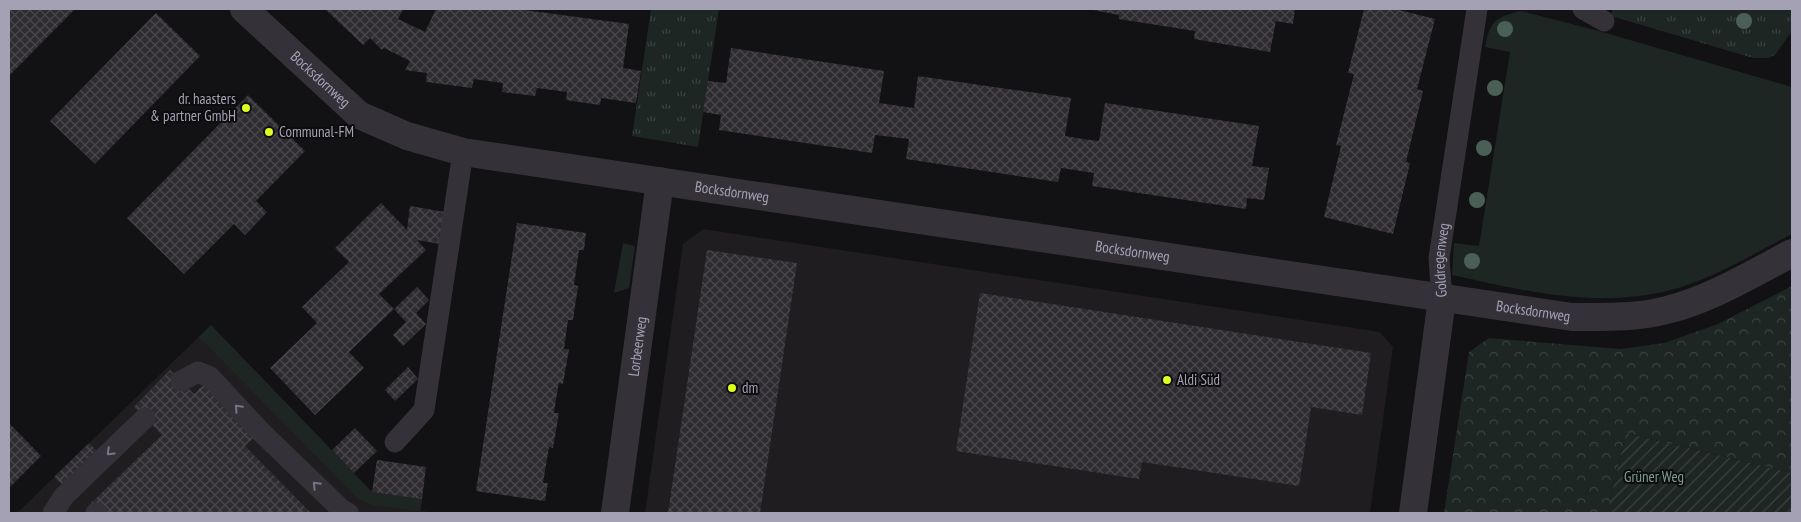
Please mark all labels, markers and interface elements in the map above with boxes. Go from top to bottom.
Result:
street label: Bocksdornweg [287,47,355,111]
place label: dr. haasters & partner GmbH [150,89,236,125]
marker: dr. haasters & partner GmbH [240,102,252,114]
place label: Communal-FM [279,122,354,141]
marker: Communal-FM [263,126,275,138]
street label: Bocksdornweg [694,177,770,206]
street label: Goldregenweg [1429,222,1453,298]
street label: Bocksdornweg [1094,236,1171,266]
street label: Bocksdornweg [1495,296,1572,326]
street label: Lorbeerweg [624,315,651,378]
place label: Aldi Süd [1177,370,1220,389]
marker: Aldi Süd [1161,374,1173,386]
place label: dm [742,378,758,397]
marker: dm [726,382,738,394]
one-way arrow [235,405,244,414]
one-way arrow [106,446,115,455]
park label: Grüner Weg [1624,467,1684,486]
one-way arrow [313,481,322,490]

